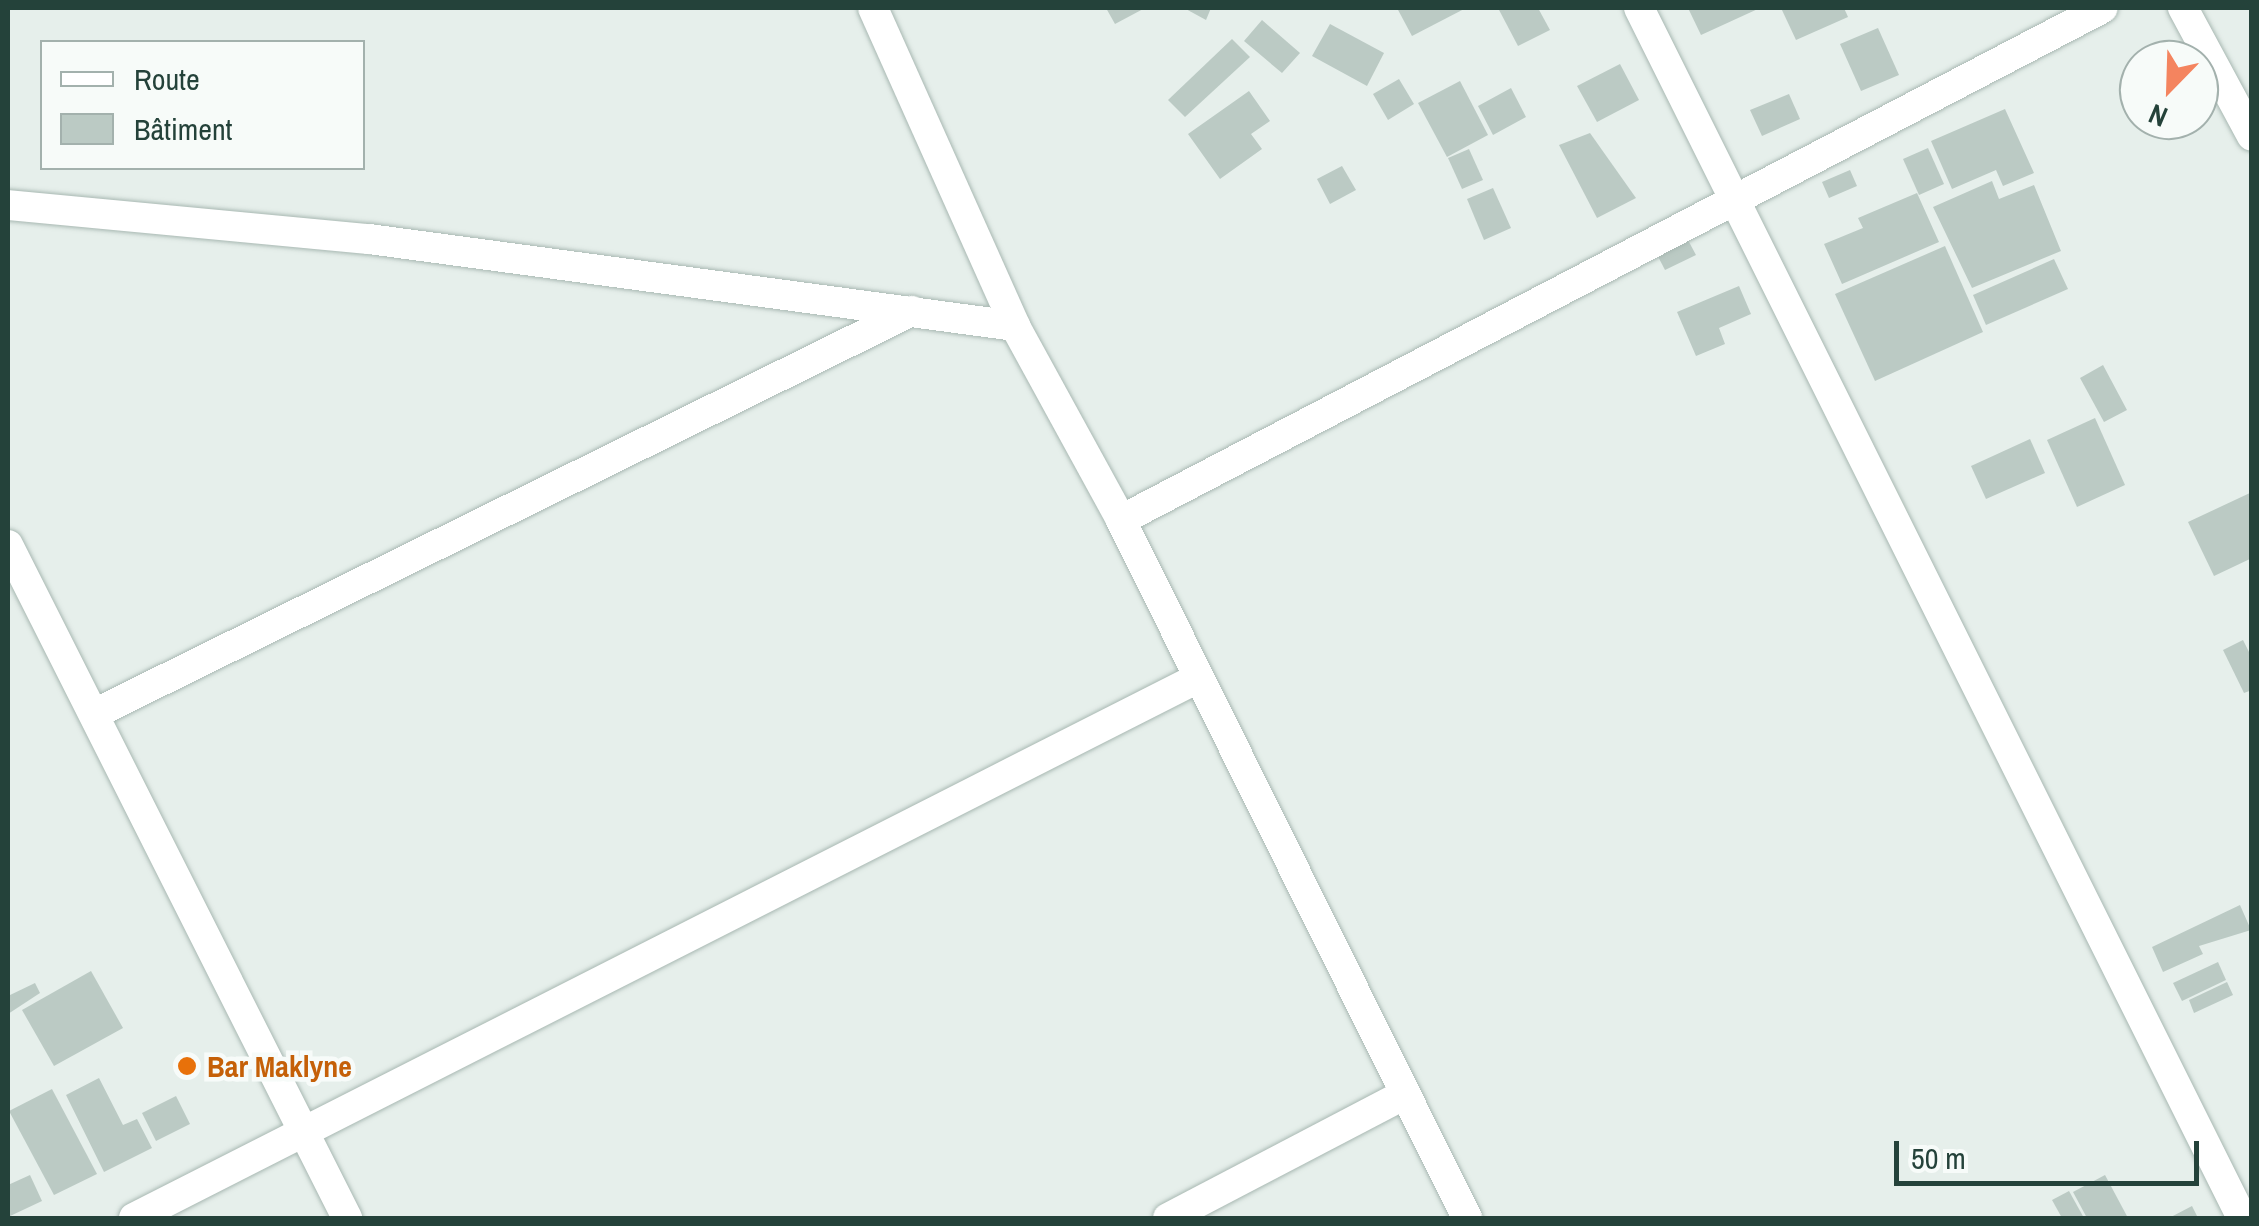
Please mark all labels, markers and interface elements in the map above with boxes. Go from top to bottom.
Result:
legend [40,40,365,170]
north arrow [2119,40,2219,140]
text: Route [134,59,200,99]
text: N [2143,95,2173,137]
text: Bâtiment [134,109,232,149]
place label: Bar Maklyne [207,1048,352,1084]
marker: Bar Maklyne [176,1055,198,1077]
scale bar [1899,1121,2204,1183]
text: 50 m [1911,1138,1966,1178]

